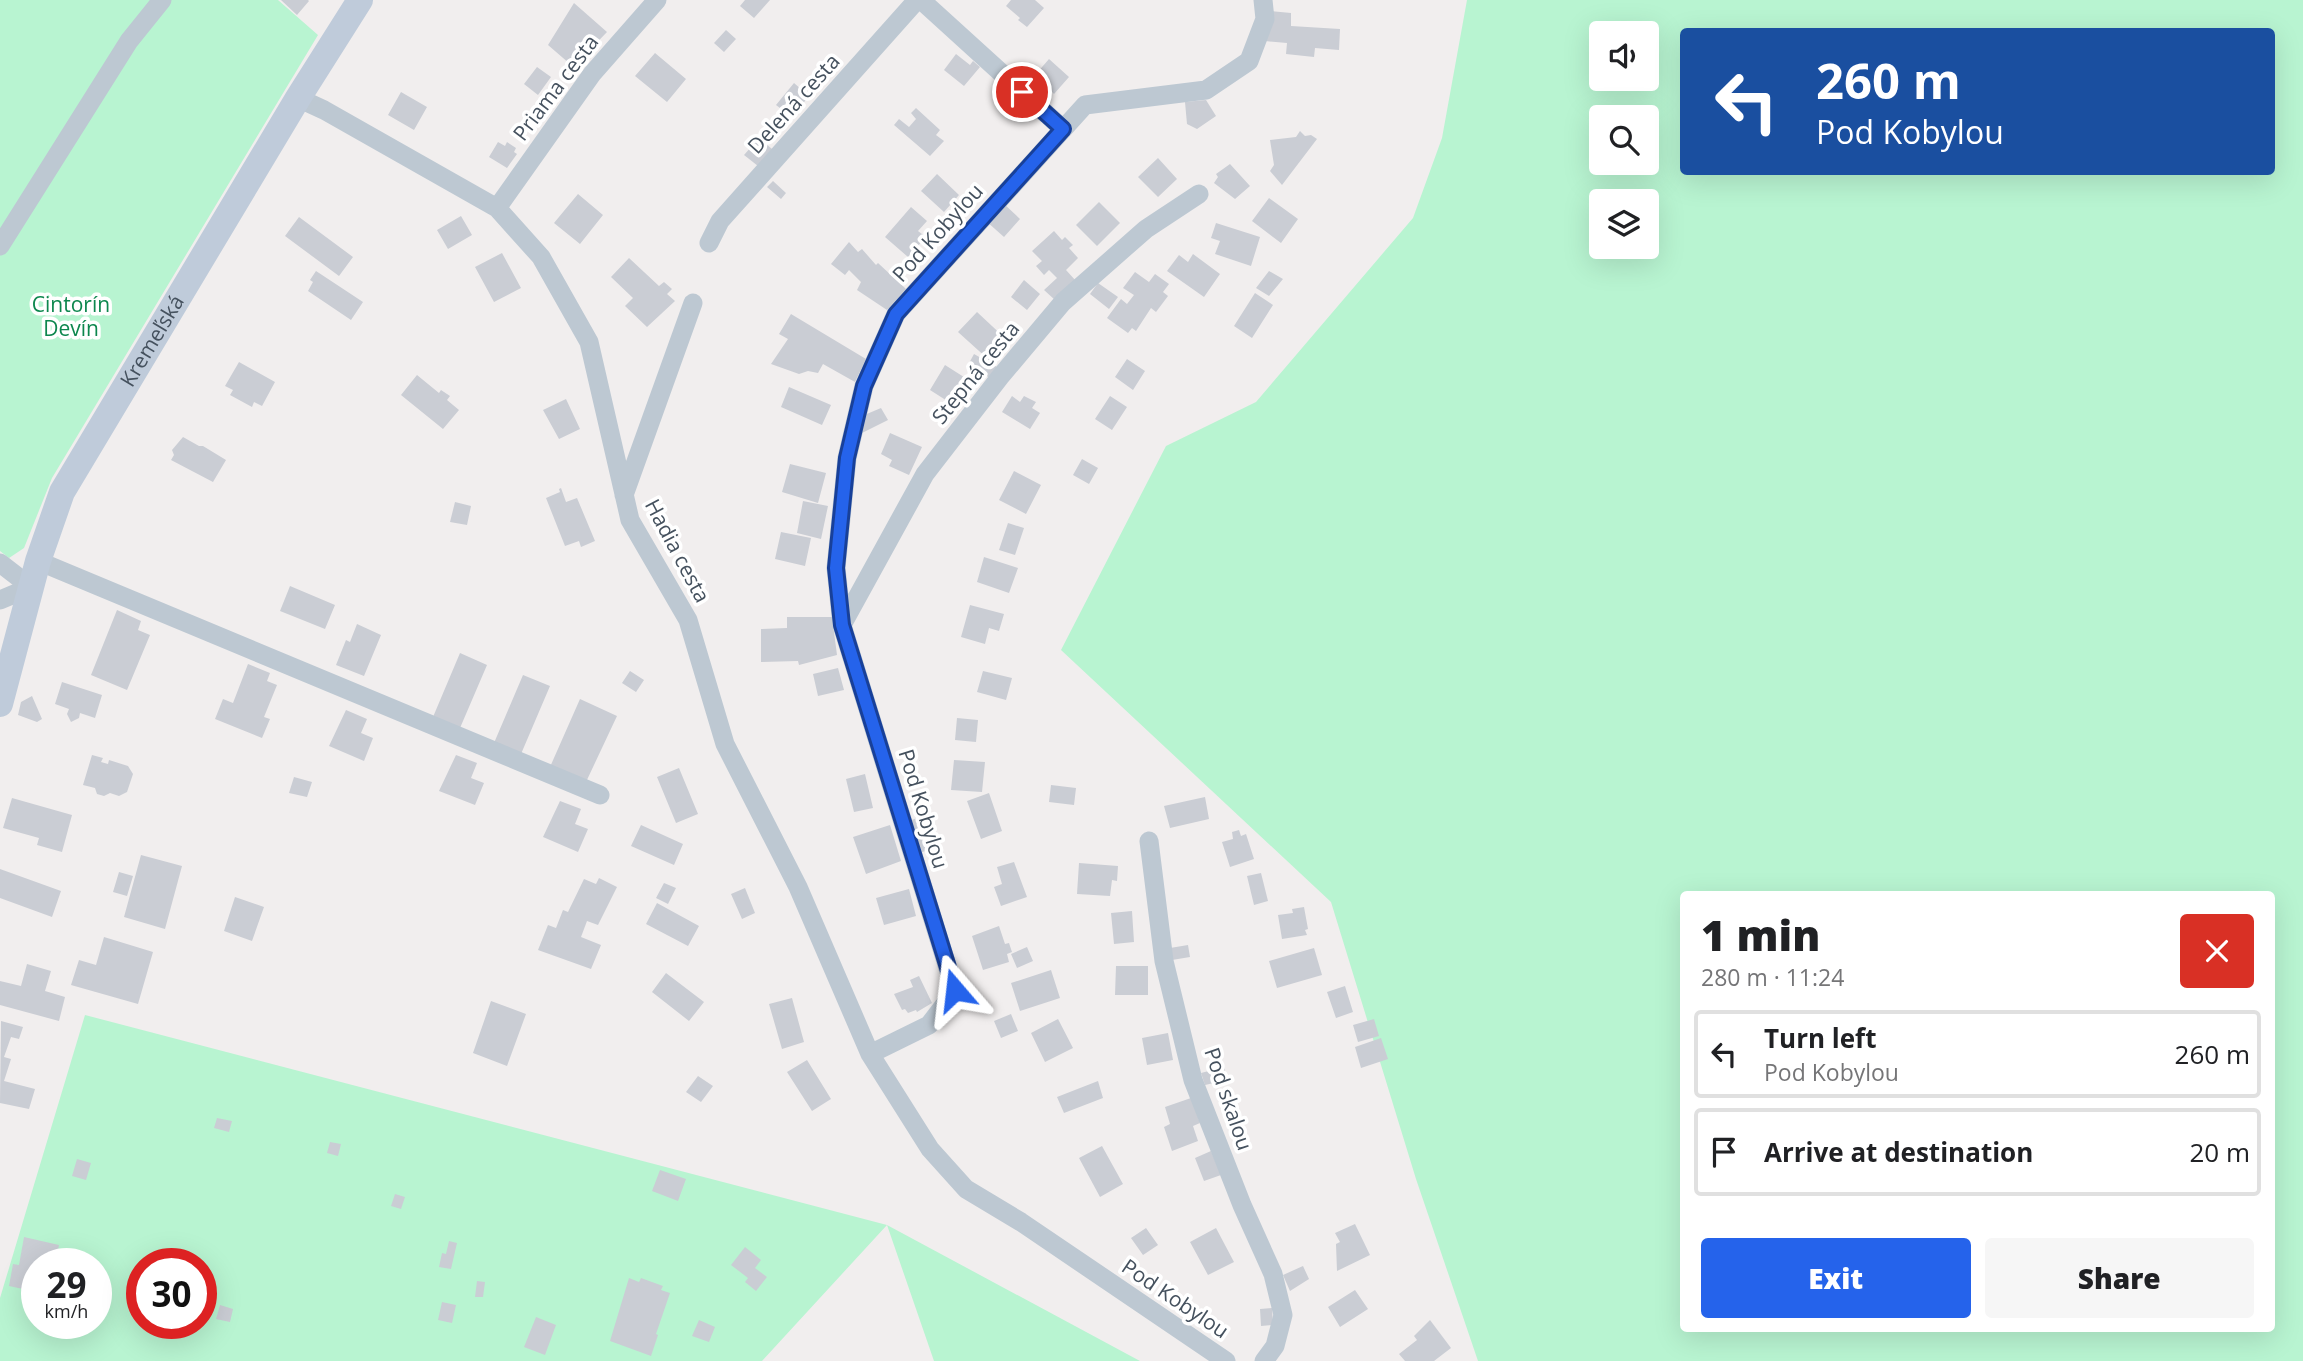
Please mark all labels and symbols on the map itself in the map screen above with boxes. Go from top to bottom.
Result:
street label: Priama cesta [506,29,604,146]
street label: Delená cesta [741,47,846,159]
pin [992,62,1052,122]
street label: Pod Kobylou [886,177,989,287]
street label: Kremeľská [113,289,190,392]
park label: Cintorín Devín [32,290,110,342]
street label: Stepná cesta [925,315,1025,430]
street label: Hadia cesta [639,494,717,607]
street label: Pod Kobylou [893,746,955,872]
position arrow [918,953,992,1027]
street label: Pod skalou [1198,1043,1260,1154]
speed limit sign: 30 [126,1248,217,1339]
street label: Pod Kobylou [1117,1252,1234,1344]

